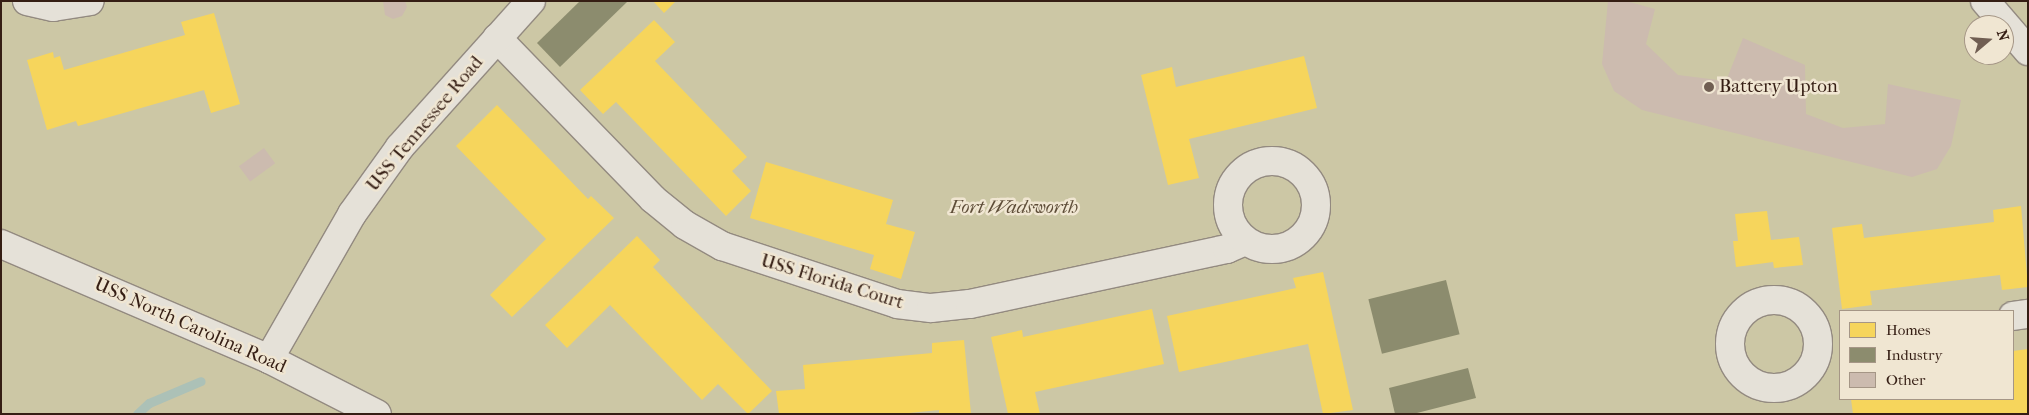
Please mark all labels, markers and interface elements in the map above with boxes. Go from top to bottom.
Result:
north arrow [1964,15,2014,65]
text: N [1993,28,2013,43]
street label: USS Tennessee Road [362,52,488,196]
place label: Battery Upton [1719,76,1838,98]
marker: Battery Upton [1703,81,1715,93]
park label: Fort Wadsworth [950,197,1078,219]
street label: USS Florida Court [758,249,906,315]
street label: USS North Carolina Road [90,273,290,379]
legend [1839,310,2014,400]
text: Homes [1886,321,1931,339]
text: Industry [1886,346,1942,364]
text: Other [1886,371,1925,389]

